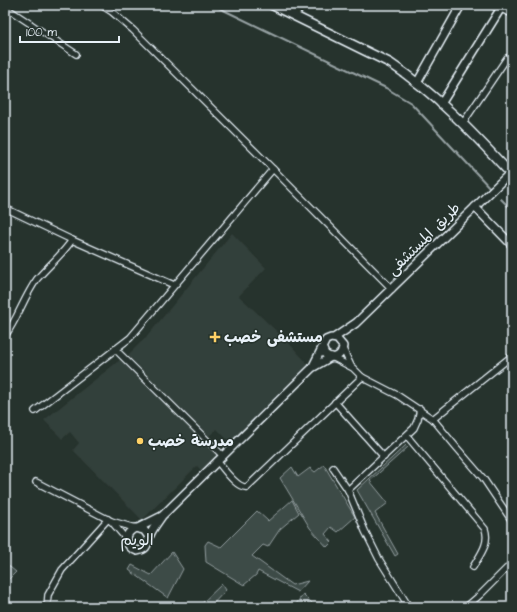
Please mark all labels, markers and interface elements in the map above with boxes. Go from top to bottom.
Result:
scale bar [20,18,119,44]
text: 100 m [26,24,57,41]
street label: طريق المستشفى [383,198,465,280]
place label: مستشفى خصب [224,327,323,348]
marker: مستشفى خصب [209,331,221,343]
place label: مدرسة خصب [148,431,234,452]
marker: مدرسة خصب [135,436,145,446]
district label: الويم [120,529,154,552]

